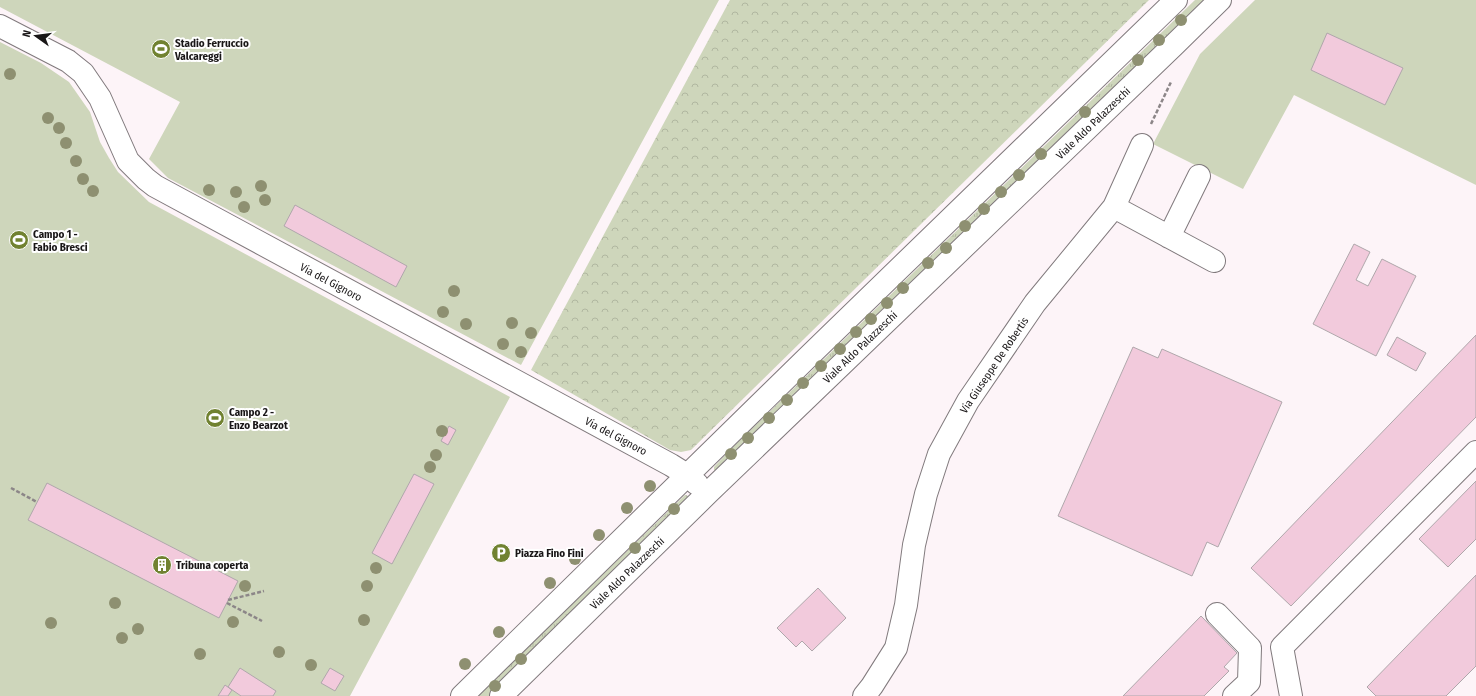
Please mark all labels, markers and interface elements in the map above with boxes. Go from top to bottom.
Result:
north arrow [16,16,56,56]
text: N [20,29,34,38]
place label: Stadio Ferruccio Valcareggi [174,37,249,63]
sports icon: Stadio Ferruccio Valcareggi [150,38,172,60]
street label: Viale Aldo Palazzeschi [1054,84,1133,162]
place label: Campo 1 - Fabio Bresci [33,228,88,254]
sports icon: Campo 1 - Fabio Bresci [8,229,30,251]
street label: Via del Gignoro [298,261,364,304]
street label: Viale Aldo Palazzeschi [821,308,900,386]
street label: Via Giuseppe De Robertis [957,314,1032,416]
place label: Campo 2 - Enzo Bearzot [229,406,288,432]
sports icon: Campo 2 - Enzo Bearzot [204,407,226,429]
street label: Via del Gignoro [583,415,649,458]
street label: Viale Aldo Palazzeschi [588,534,667,612]
parking icon: Piazza Fino Fini [490,542,512,564]
place label: Piazza Fino Fini [515,547,584,560]
building icon: Tribuna coperta [151,554,173,576]
place label: Tribuna coperta [176,559,249,572]

